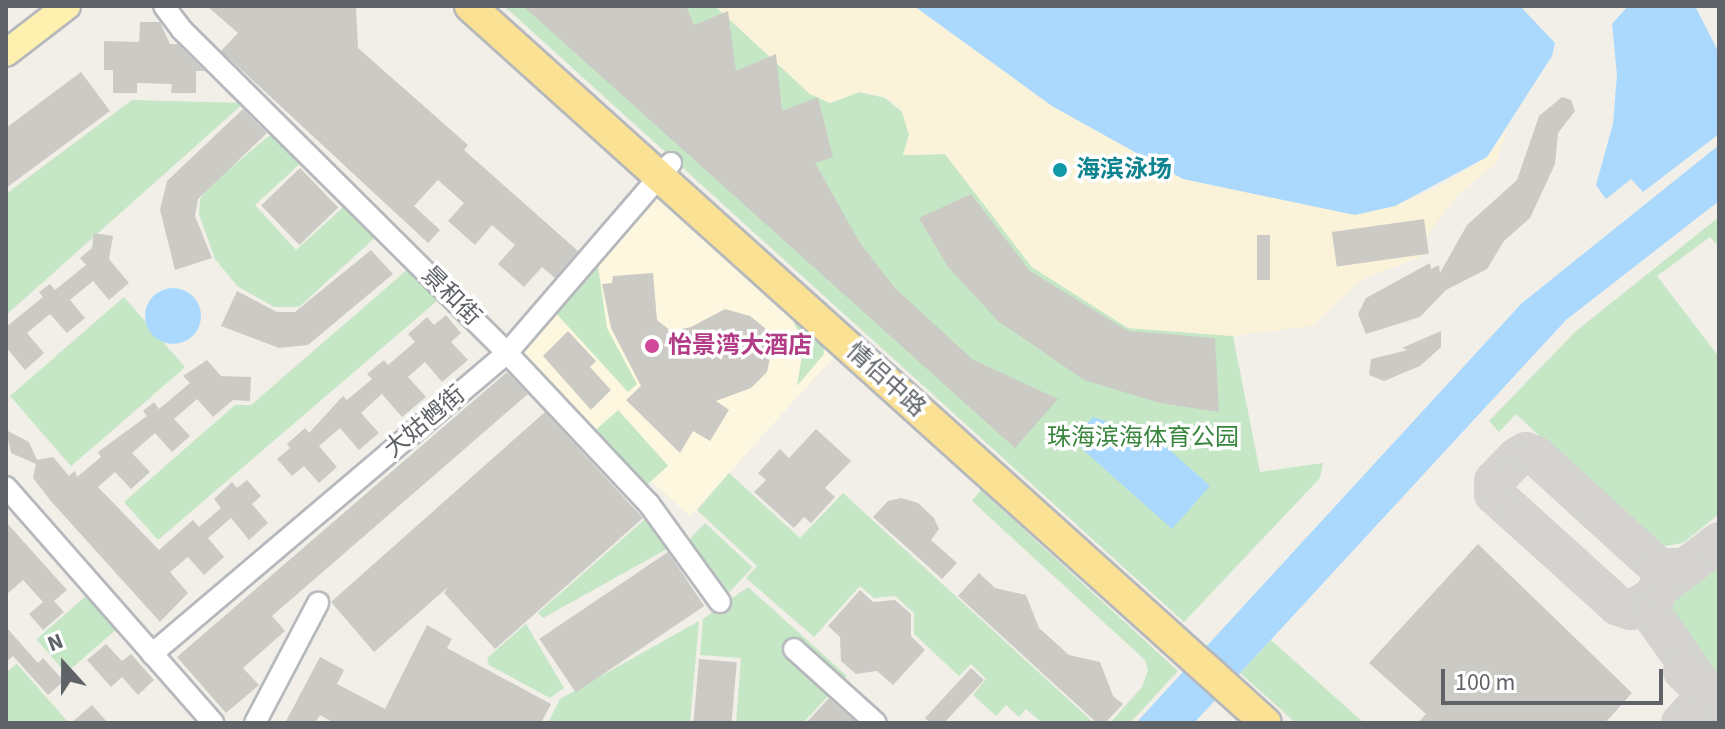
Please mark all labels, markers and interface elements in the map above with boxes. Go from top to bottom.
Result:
place label: 海滨泳场 [1076,156,1172,184]
marker: 海滨泳场 [1051,161,1069,179]
street label: 景和街 [415,260,487,332]
place label: 怡景湾大酒店 [668,332,812,360]
marker: 怡景湾大酒店 [643,337,661,355]
street label: 情侣中路 [841,337,931,423]
street label: 大姑乸街 [379,380,471,464]
park label: 珠海滨海体育公园 [1047,424,1239,452]
north arrow [24,625,104,705]
text: N [43,625,68,660]
scale bar [1445,653,1667,703]
text: 100 m [1455,665,1515,700]

